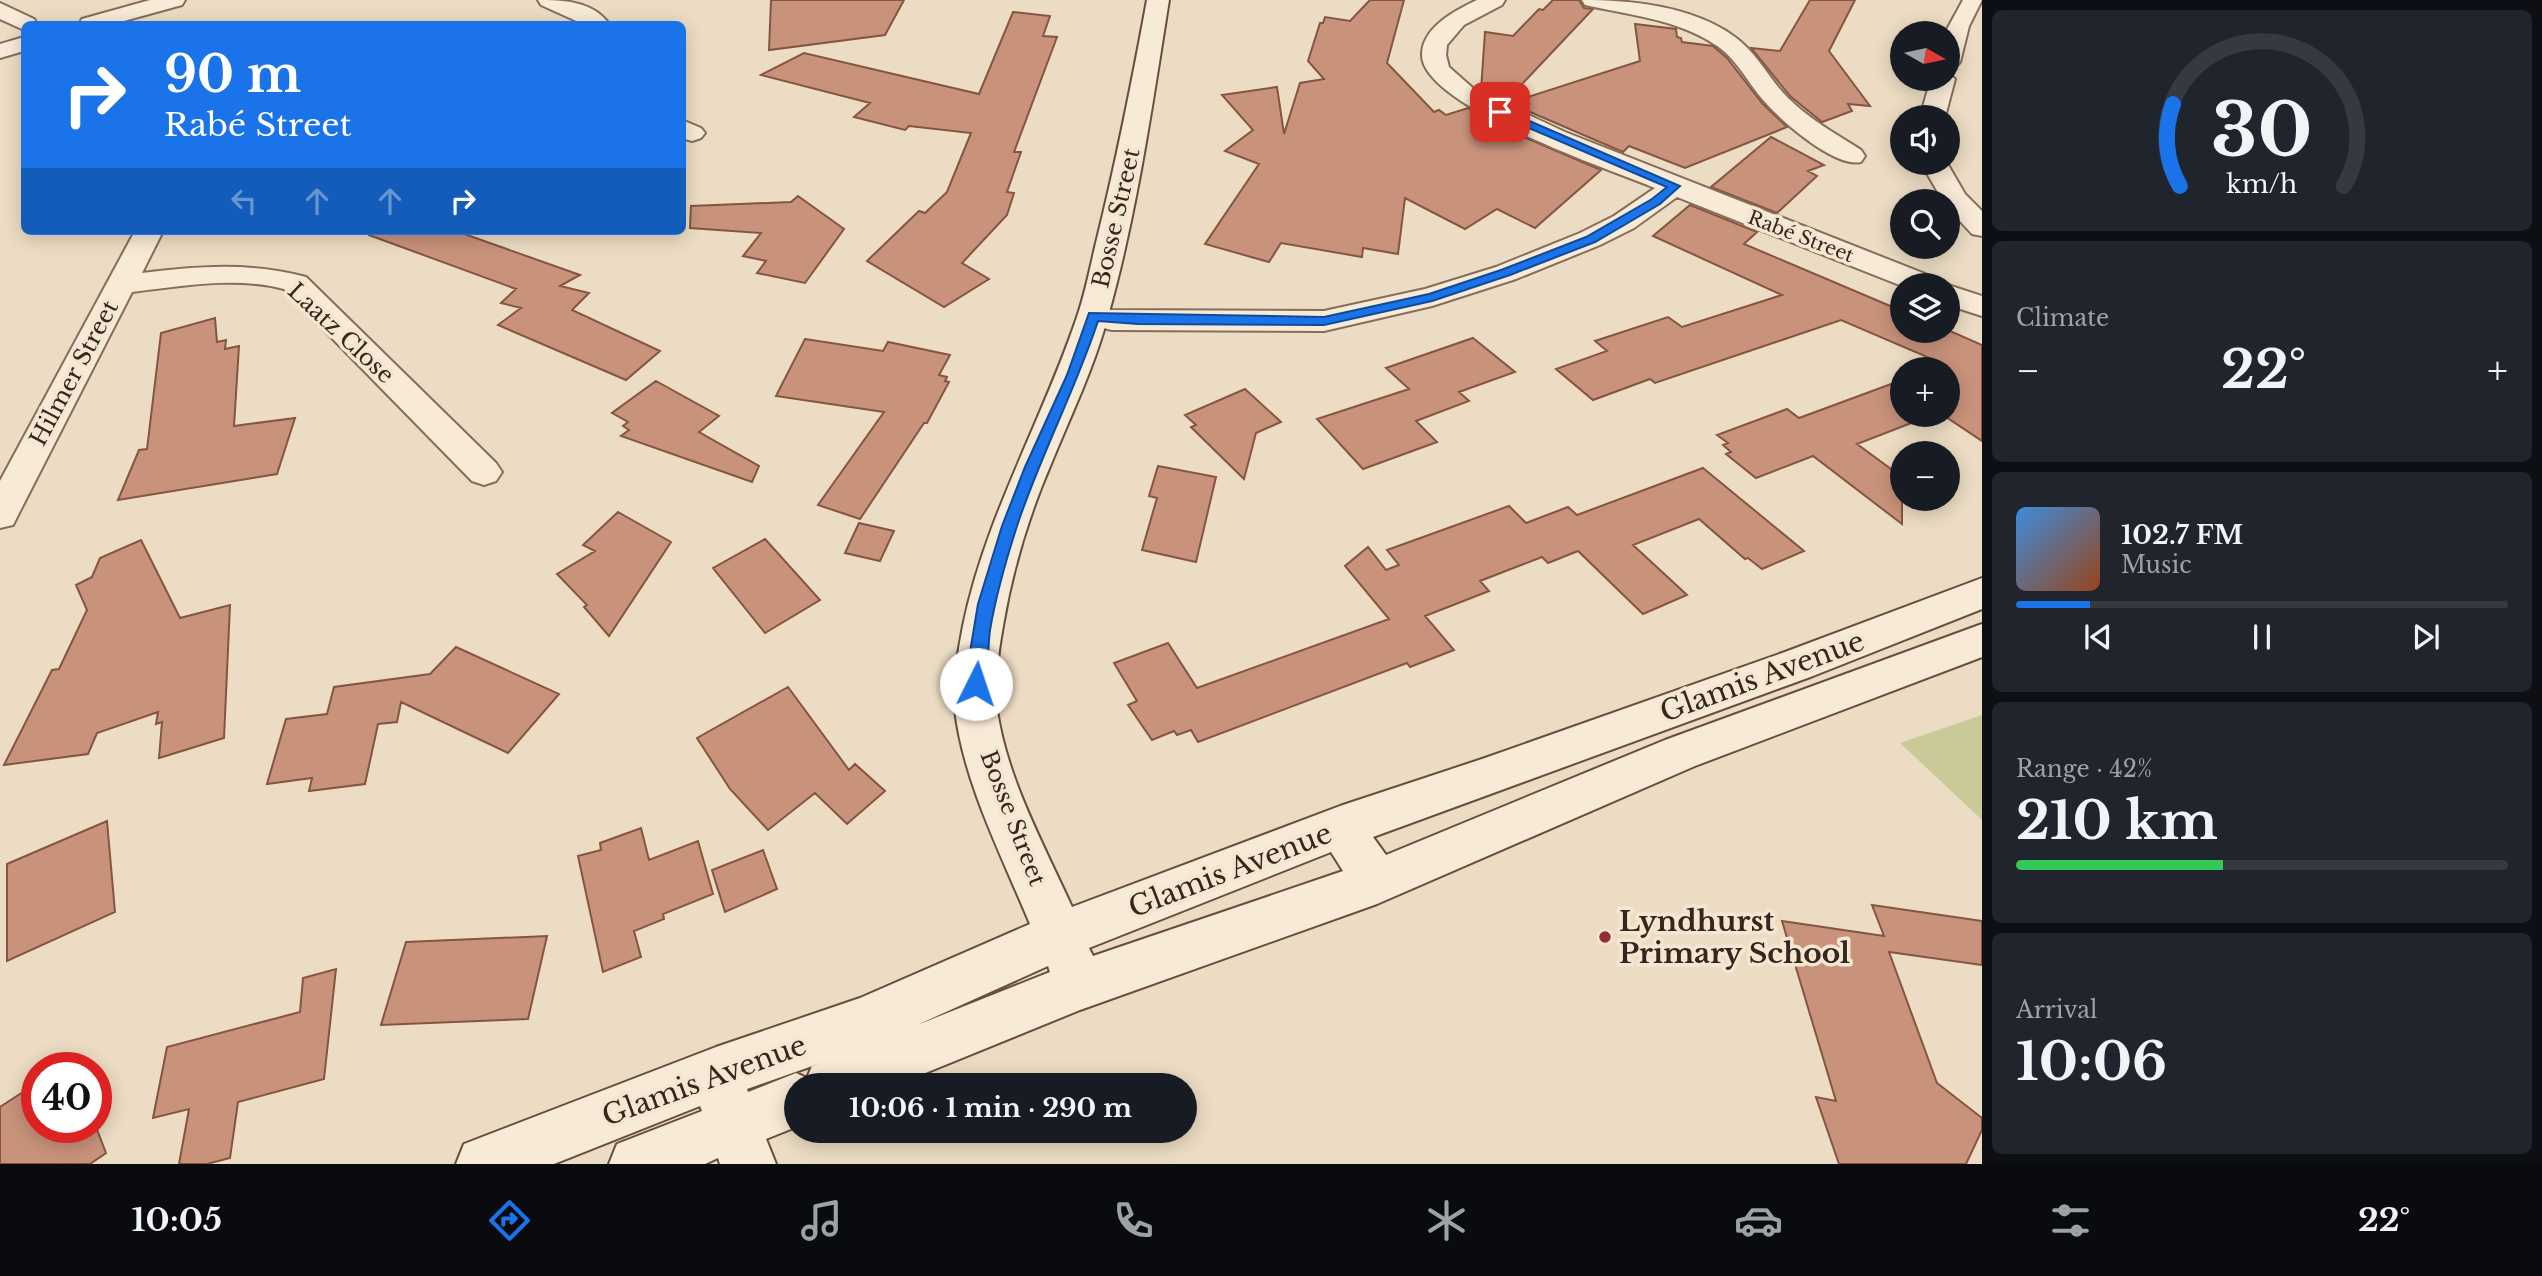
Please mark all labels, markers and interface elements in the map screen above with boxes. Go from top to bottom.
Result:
north arrow [1890,21,1960,91]
map controls [1890,21,1960,511]
text: 90 m [164,44,301,105]
icon: right [49,49,140,140]
pin [1470,82,1530,142]
text: 30 [2211,86,2313,177]
icon: arrive [1481,93,1519,131]
text: Rabé Street [164,105,352,145]
button: sound [1890,105,1960,175]
street label: Bosse Street [1086,145,1146,291]
text: km/h [2227,169,2297,200]
icon: left [225,182,263,220]
icon: ahead [298,182,336,220]
icon: ahead [371,182,409,220]
icon: right [444,182,482,220]
button: search [1890,189,1960,259]
street label: Rabé Street [1745,206,1858,267]
button: layers [1890,273,1960,343]
street label: Laatz Close [282,277,400,389]
street label: Hilmer Street [24,295,124,450]
text: Climate [2016,304,2109,332]
text: 22° [2221,338,2306,402]
text: − [2016,347,2040,394]
text: + [2487,347,2508,394]
button: + [1890,357,1960,427]
button: − [1890,441,1960,511]
text: 102.7 FM [2121,519,2243,551]
text: Music [2121,551,2192,579]
icon: previous [2079,618,2117,656]
icon: pause [2243,618,2281,656]
icon: next [2407,618,2445,656]
street label: Glamis Avenue [1655,623,1869,730]
position arrow [939,647,1013,721]
street label: Bosse Street [974,746,1052,890]
text: Range · 42% [2016,755,2152,783]
text: 210 km [2016,789,2218,853]
street label: Glamis Avenue [1124,816,1337,925]
place label: Lyndhurst Primary School [1619,904,1850,971]
marker: Lyndhurst Primary School [1597,929,1613,945]
text: Arrival [2016,996,2097,1024]
street label: Glamis Avenue [597,1027,811,1134]
text: 10:06 [2016,1030,2167,1094]
speed limit sign: 40 [21,1052,112,1143]
text: 10:06 · 1 min · 290 m [849,1092,1132,1124]
icon: directions [485,1196,534,1245]
icon: music [797,1196,846,1245]
icon: phone [1109,1196,1158,1245]
icon: climate [1422,1196,1471,1245]
icon: car [1734,1196,1783,1245]
icon: filters [2046,1196,2095,1245]
text: 10:05 [132,1200,222,1240]
text: 22° [2358,1200,2410,1240]

